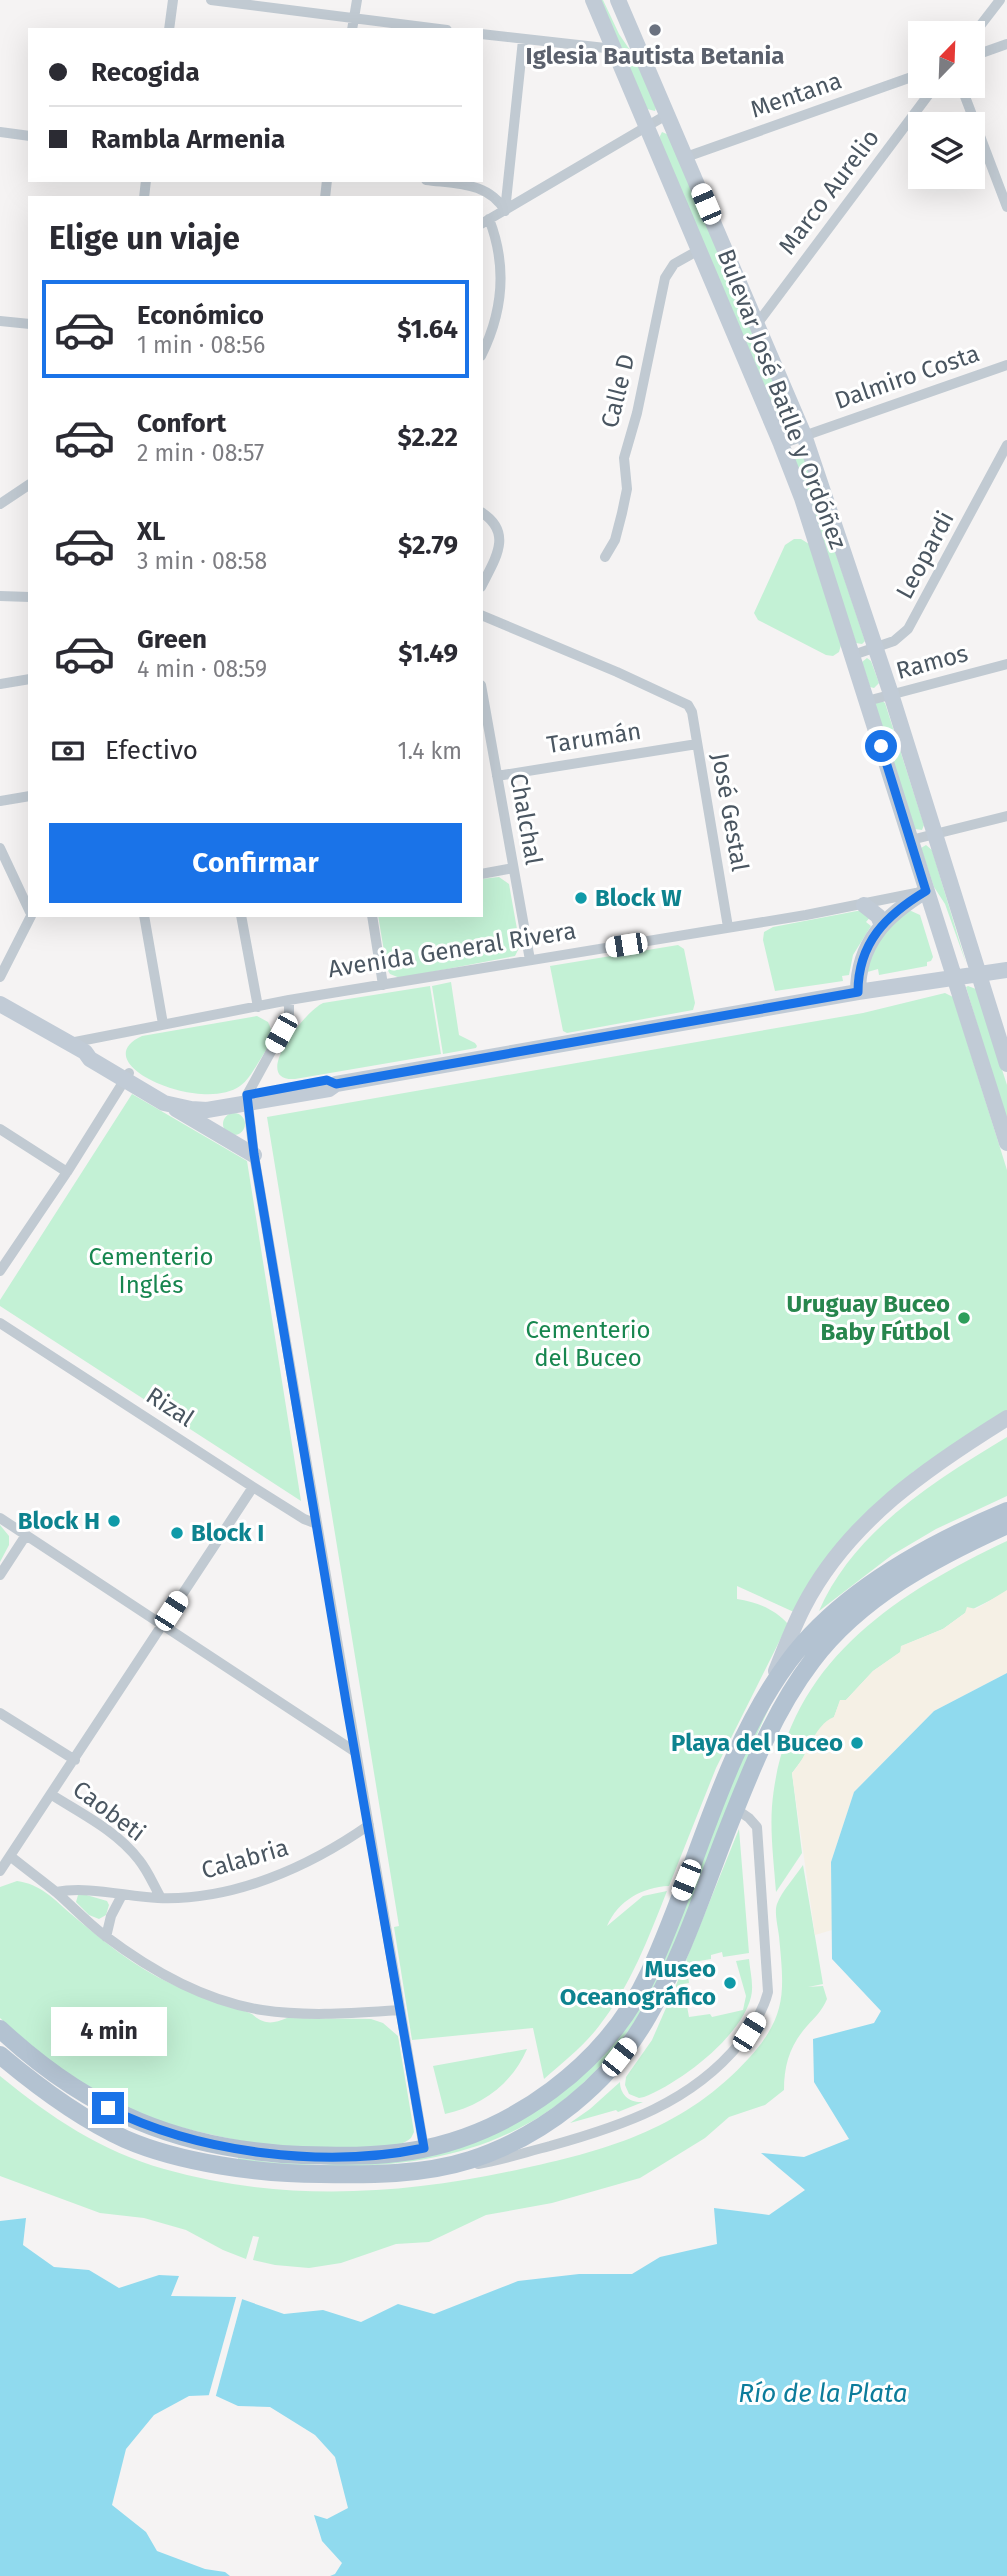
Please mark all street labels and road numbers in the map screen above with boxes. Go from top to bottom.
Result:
street label: Mentana [747,66,845,124]
street label: Marco Aurelio [773,124,885,260]
street label: Bulevar José Batlle y Ordóñez [712,245,852,553]
street label: Dalmiro Costa [831,339,983,415]
street label: Calle D [595,351,641,431]
street label: Leopardi [890,506,960,604]
street label: Ramos [893,639,971,685]
street label: Tarumán [545,717,643,759]
street label: José Gestal [706,751,754,873]
street label: Chalchal [504,771,548,867]
street label: Avenida General Rivera [326,917,578,983]
street label: Rizal [141,1381,199,1433]
street label: Caobeti [67,1775,151,1847]
street label: Calabria [198,1833,292,1885]

